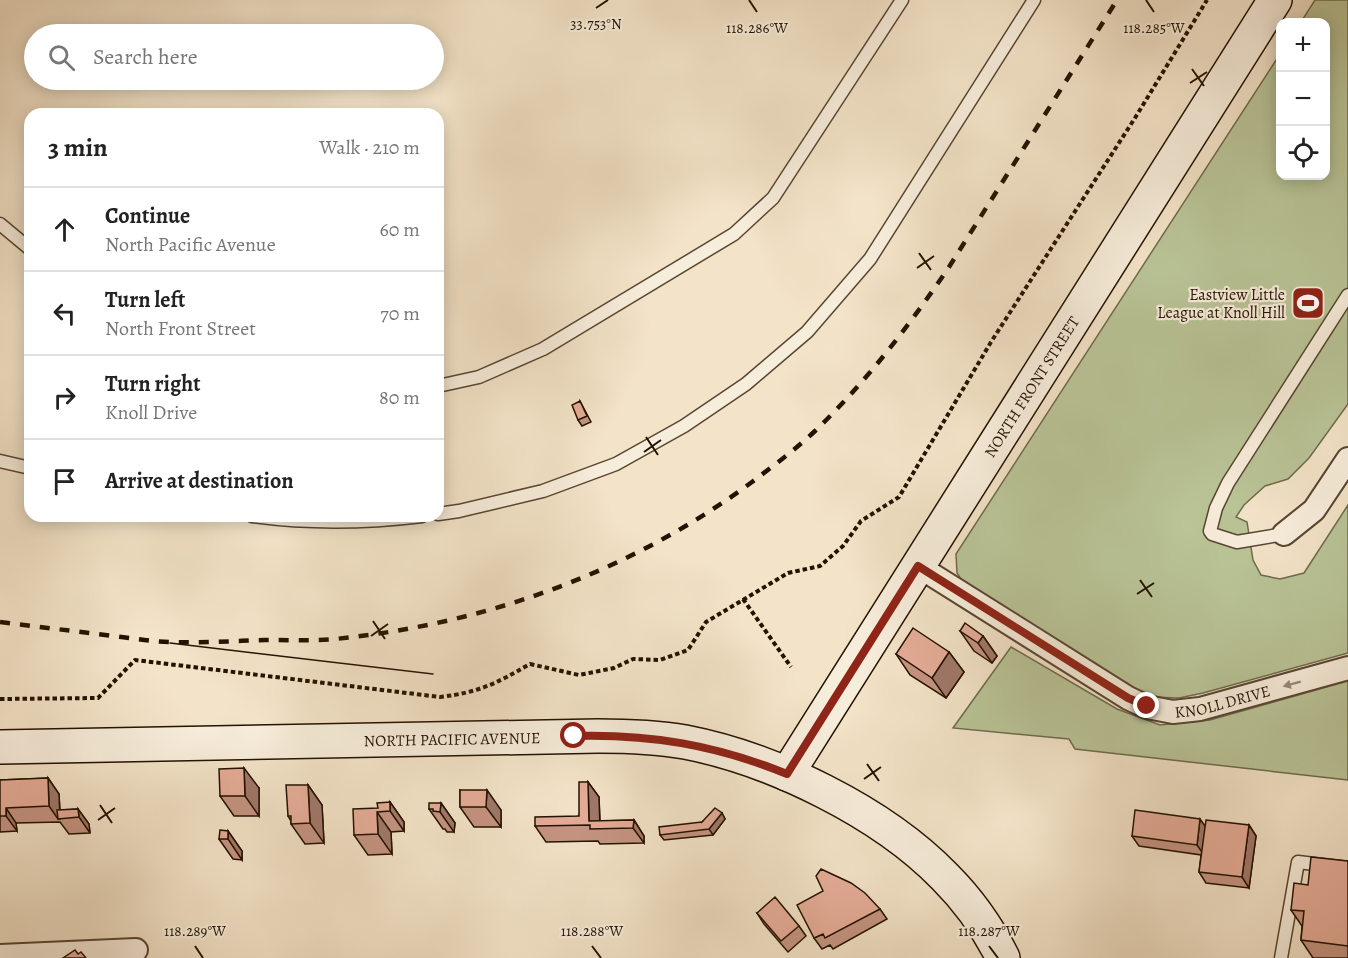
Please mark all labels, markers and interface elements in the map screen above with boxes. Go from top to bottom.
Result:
text: 33.753°N [570,14,622,34]
text: 118.286°W [726,18,788,38]
text: 118.285°W [1123,18,1185,38]
map controls [1276,18,1330,180]
button: + [1276,18,1330,72]
search box [24,24,444,90]
icon: search [45,41,78,74]
text: Search here [93,42,198,72]
button: − [1276,72,1330,126]
button: locate [1276,126,1330,180]
text: 3 min [48,130,108,165]
text: Walk · 210 m [319,134,420,161]
text: Continue [105,201,190,231]
icon: ahead [48,213,81,246]
text: 60 m [380,216,420,243]
text: North Pacific Avenue [105,231,276,258]
place label: Eastview Little League at Knoll Hill [1157,284,1285,324]
text: Turn left [105,285,185,315]
sports icon: Eastview Little League at Knoll Hill [1290,285,1326,321]
icon: left [48,297,81,330]
text: 70 m [380,300,420,327]
street label: NORTH FRONT STREET [979,312,1085,462]
text: North Front Street [105,315,256,342]
text: Turn right [105,369,201,399]
icon: right [48,381,81,414]
text: 80 m [379,384,420,411]
text: Knoll Drive [105,399,197,426]
icon: arrive [48,465,81,498]
text: Arrive at destination [105,466,294,496]
street label: KNOLL DRIVE [1173,680,1273,724]
one-way arrow [1283,680,1301,689]
route end [1133,692,1159,718]
route start [560,722,586,748]
street label: NORTH PACIFIC AVENUE [363,727,541,752]
text: 118.289°W [164,921,226,941]
text: 118.288°W [561,921,623,941]
text: 118.287°W [958,921,1020,941]

